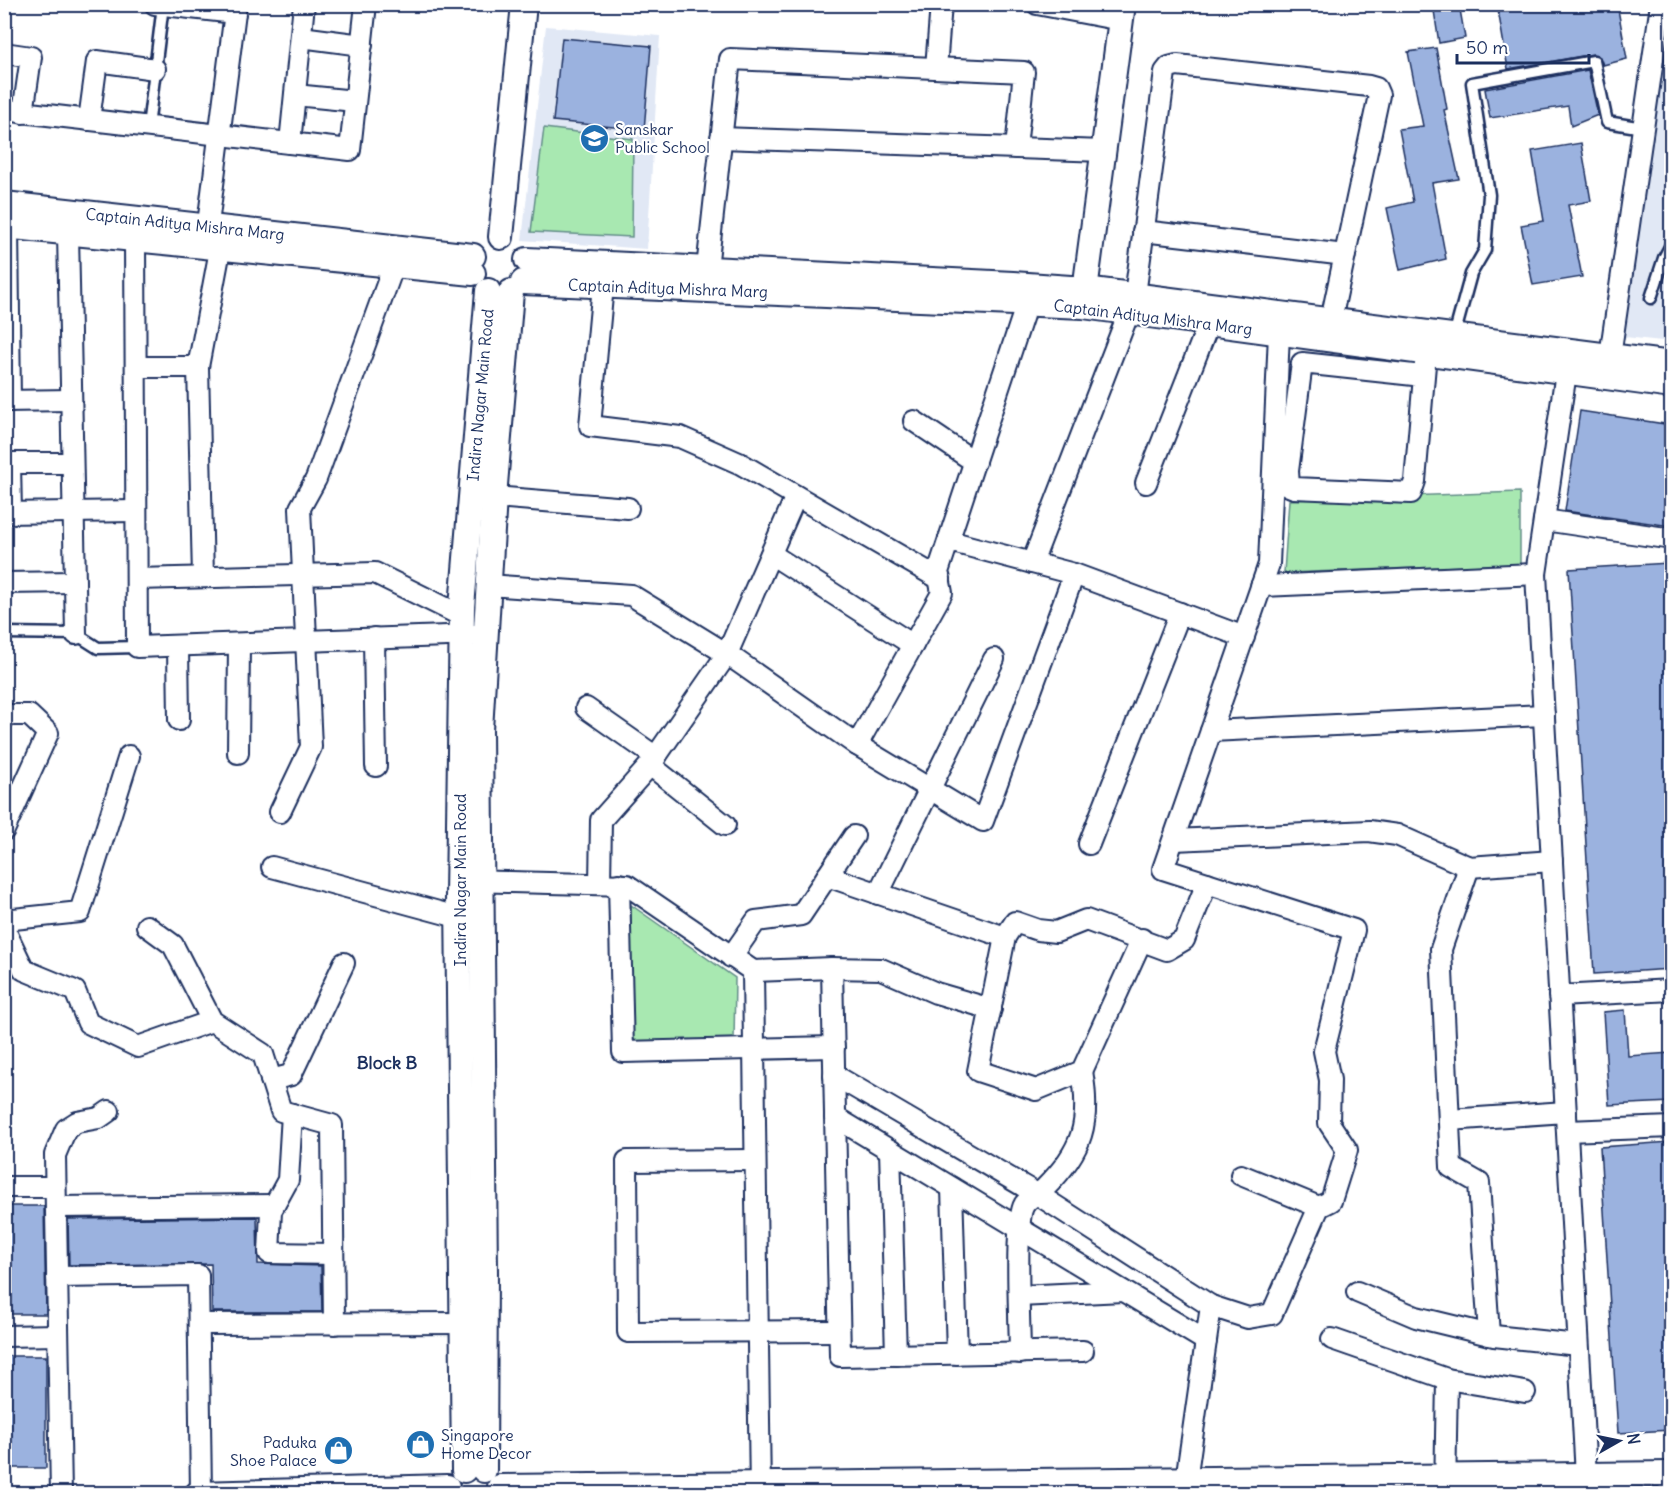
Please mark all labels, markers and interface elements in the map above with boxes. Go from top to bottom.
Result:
scale bar [1457,27,1589,65]
text: 50 m [1466,36,1508,59]
place label: Sanskar Public School [615,119,710,157]
school or university icon: Sanskar Public School [578,122,610,154]
street label: Captain Aditya Mishra Marg [84,204,286,244]
street label: Captain Aditya Mishra Marg [568,275,768,301]
street label: Captain Aditya Mishra Marg [1053,295,1253,339]
street label: Indira Nagar Main Road [462,308,498,482]
street label: Indira Nagar Main Road [450,794,470,967]
district label: Block B [357,1051,417,1074]
north arrow [1589,1411,1649,1471]
place label: Singapore Home Decor [441,1425,532,1463]
shop icon: Singapore Home Decor [404,1428,436,1460]
place label: Paduka Shoe Palace [230,1432,317,1470]
text: N [1623,1432,1645,1446]
shop icon: Paduka Shoe Palace [322,1435,354,1467]

